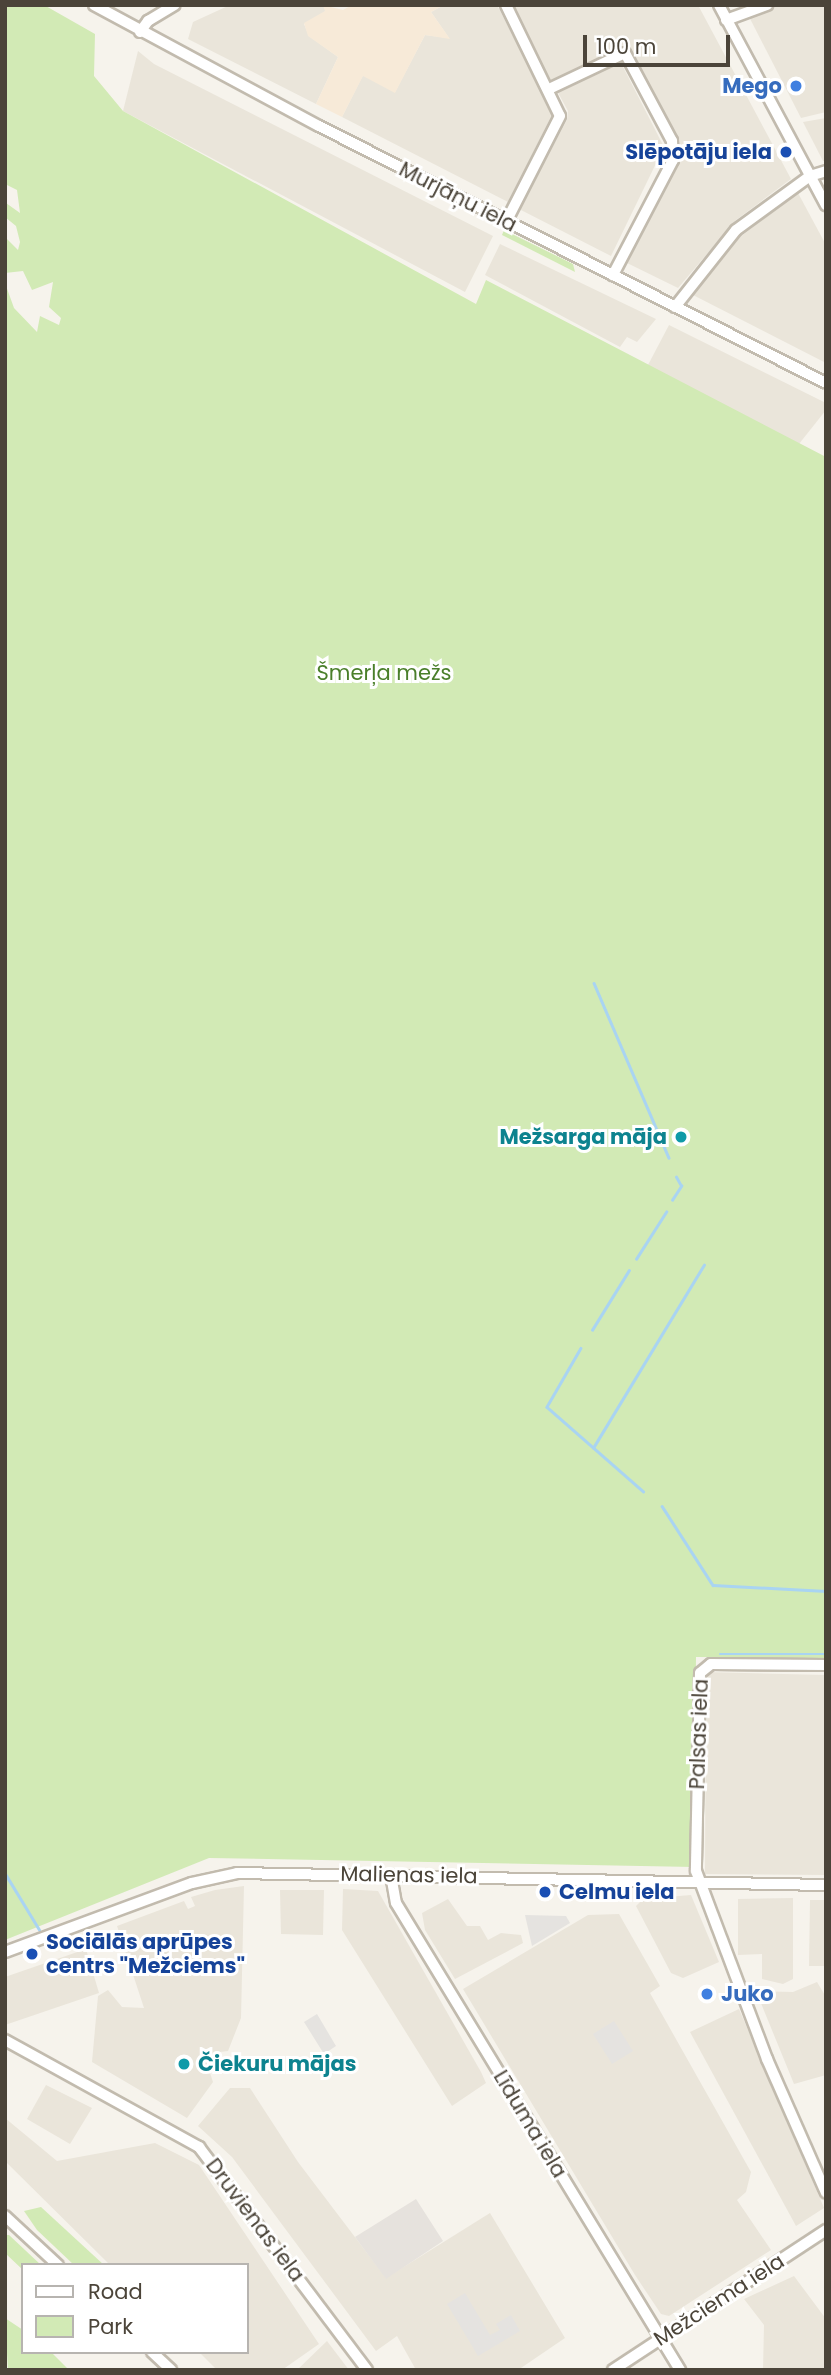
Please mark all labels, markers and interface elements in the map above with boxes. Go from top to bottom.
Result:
scale bar [586,21,733,65]
text: 100 m [596,32,656,61]
place label: Mego [722,73,782,99]
marker: Mego [788,78,804,94]
place label: Slēpotāju iela [625,139,772,165]
marker: Slēpotāju iela [778,144,794,160]
street label: Murjāņu iela [395,157,521,237]
park label: Šmerļa mežs [317,660,451,686]
place label: Mežsarga māja [500,1124,667,1150]
marker: Mežsarga māja [673,1129,689,1145]
street label: Palsas iela [684,1678,714,1790]
street label: Malienas iela [340,1861,478,1889]
place label: Celmu iela [559,1879,675,1905]
marker: Celmu iela [537,1884,553,1900]
place label: Sociālās aprūpes centrs "Mežciems" [46,1929,245,1979]
marker: Sociālās aprūpes centrs "Mežciems" [24,1946,40,1962]
place label: Juko [721,1981,774,2007]
marker: Juko [699,1986,715,2002]
place label: Čiekuru mājas [198,2051,357,2077]
marker: Čiekuru mājas [176,2056,192,2072]
street label: Līduma iela [488,2066,572,2182]
street label: Druvienas iela [200,2153,310,2287]
street label: Mežciema iela [649,2248,789,2352]
legend [21,2263,248,2354]
text: Road [88,2277,143,2306]
text: Park [88,2312,133,2341]

